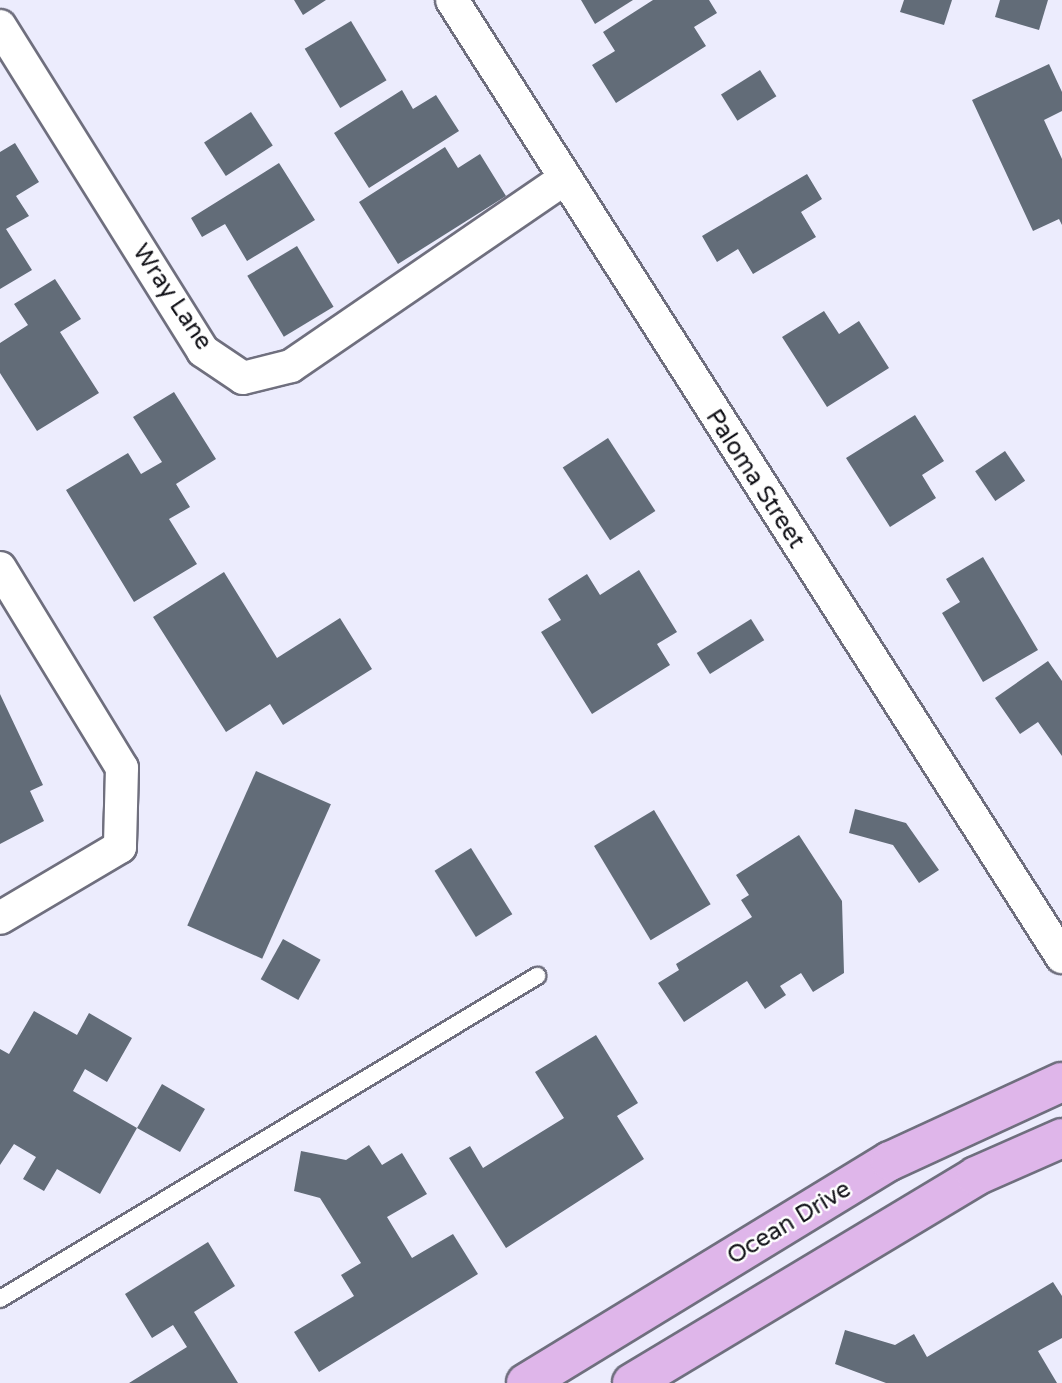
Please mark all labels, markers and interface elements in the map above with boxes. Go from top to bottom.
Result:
street label: Wray Lane [126,239,218,355]
street label: Paloma Street [699,404,811,554]
street label: Ocean Drive [722,1175,856,1271]

